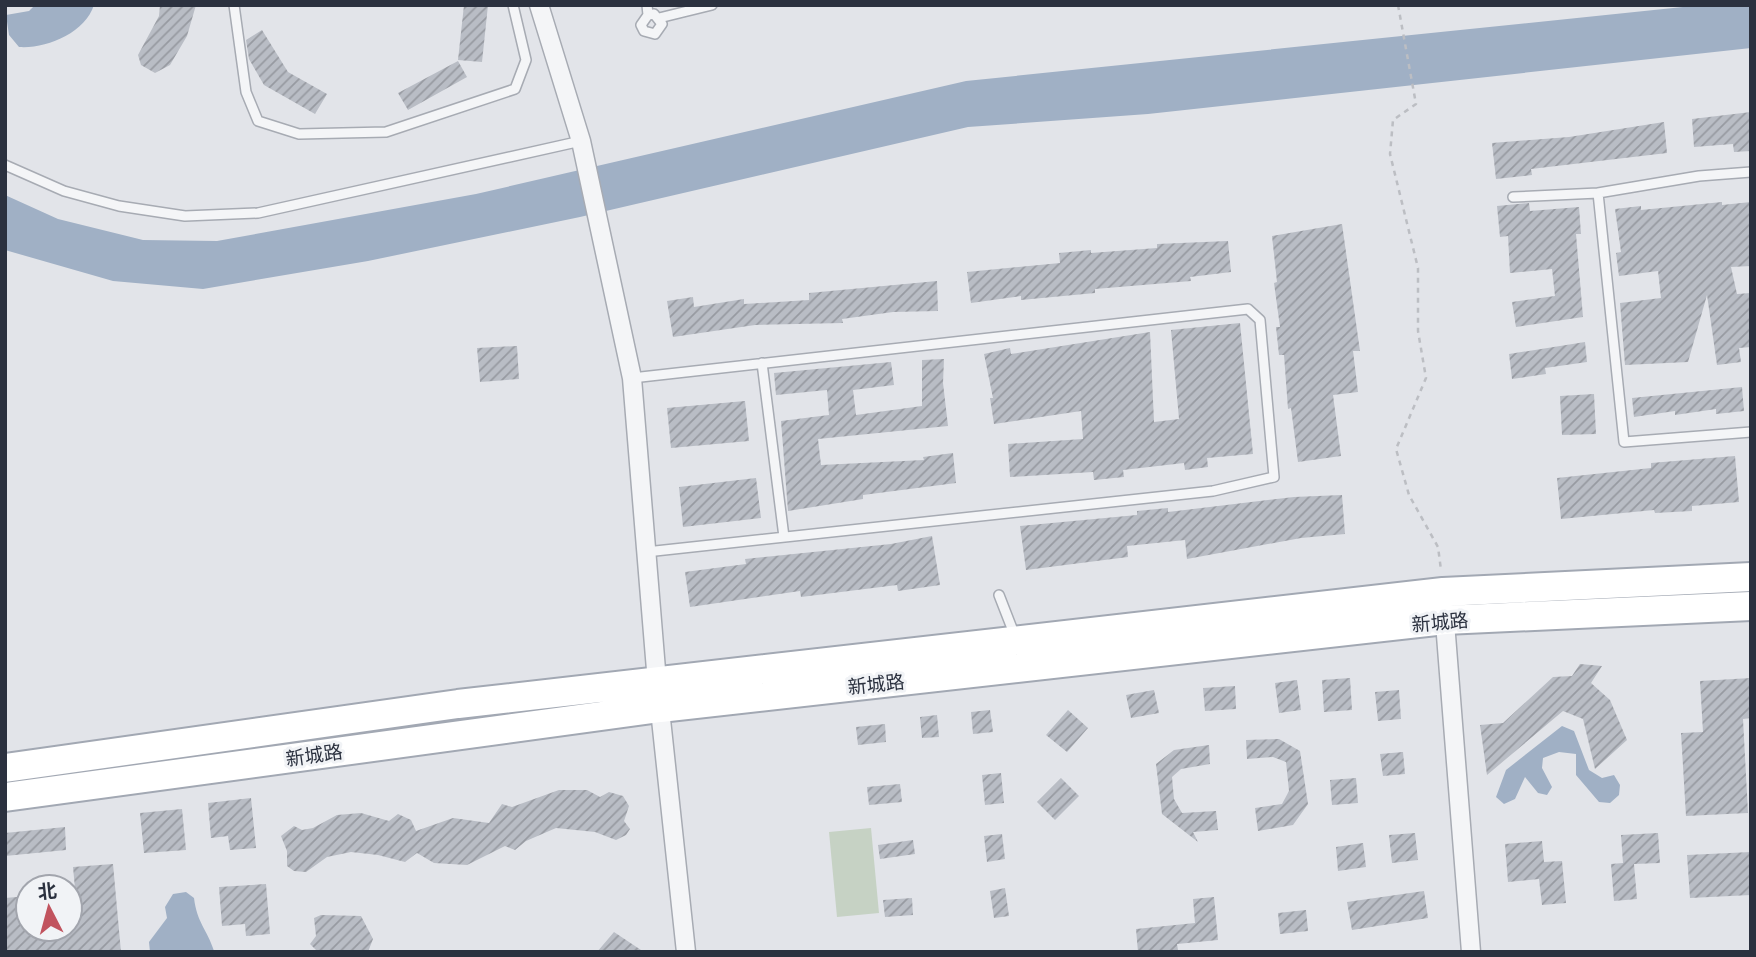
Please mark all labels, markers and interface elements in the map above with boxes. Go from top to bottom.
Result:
street label: 新城路 [1411,609,1469,636]
street label: 新城路 [846,670,906,699]
street label: 新城路 [284,740,344,771]
north arrow [14,873,84,943]
text: 北 [37,879,58,904]

